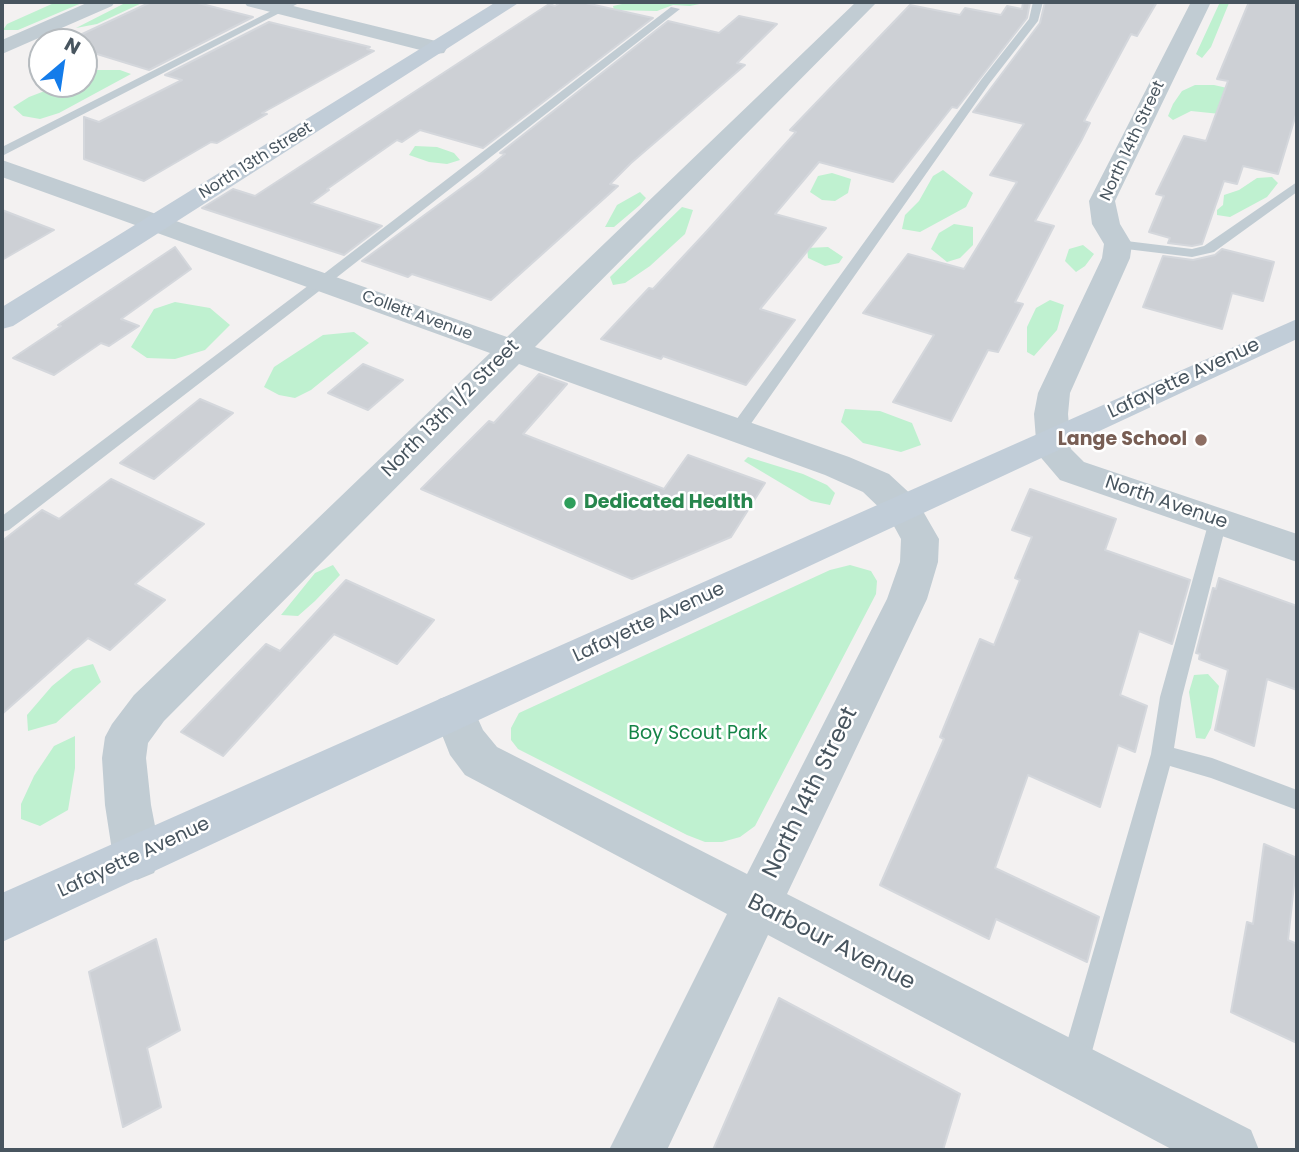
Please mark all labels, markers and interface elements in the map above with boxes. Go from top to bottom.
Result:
north arrow [28,28,98,98]
text: N [60,31,85,61]
street label: North 14th Street [1097,78,1169,204]
street label: North 13th Street [196,119,316,203]
street label: Collett Avenue [359,287,475,345]
street label: Lafayette Avenue [1105,334,1263,424]
street label: North 13th 1/2 Street [378,336,524,482]
place label: Lange School [1058,429,1187,451]
marker: Lange School [1193,432,1209,448]
street label: North Avenue [1102,471,1230,535]
place label: Dedicated Health [584,492,753,514]
marker: Dedicated Health [562,495,578,511]
street label: Lafayette Avenue [570,578,728,668]
street label: North 14th Street [758,703,864,883]
park label: Boy Scout Park [628,723,768,745]
street label: Lafayette Avenue [55,813,213,903]
street label: Barbour Avenue [743,889,919,997]

